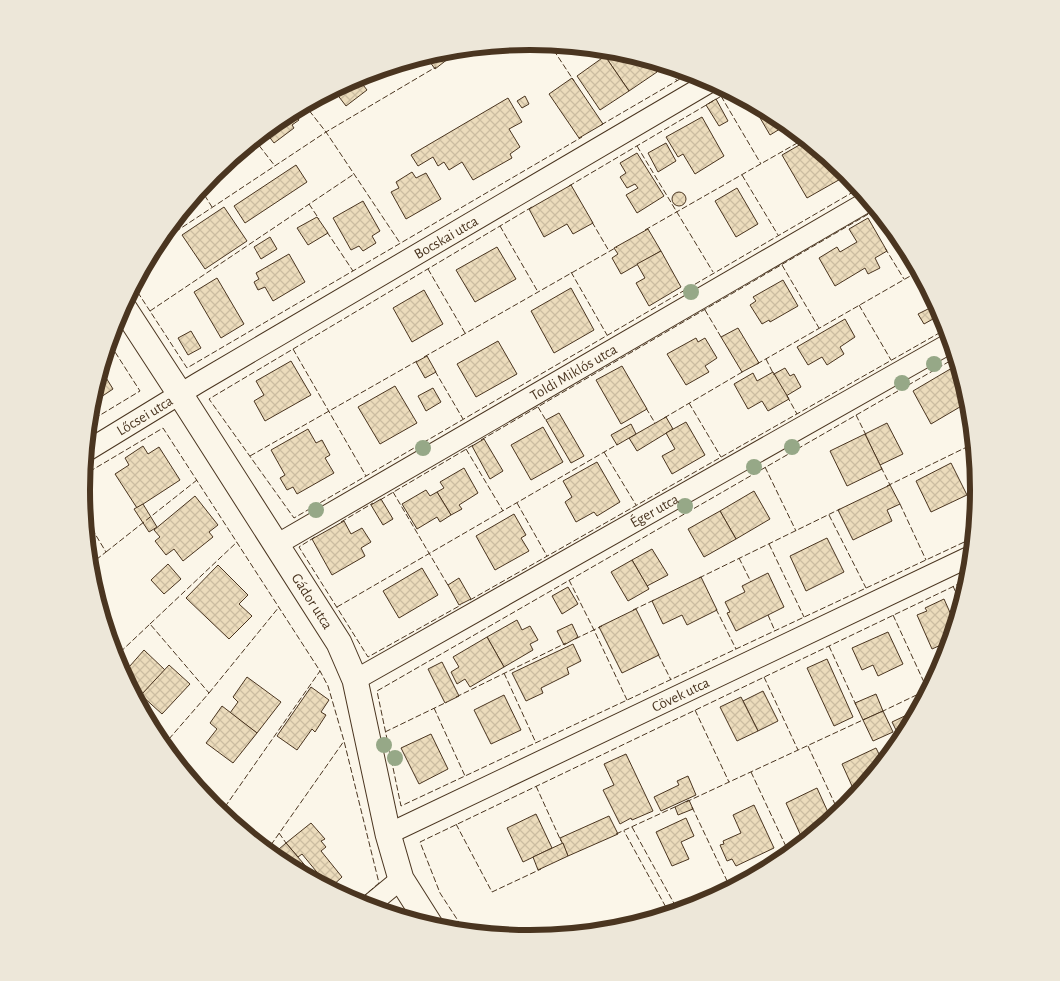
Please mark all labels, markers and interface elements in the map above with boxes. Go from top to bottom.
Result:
street label: Bocskai utca [412,213,480,262]
street label: Toldi Miklós utca [527,341,620,403]
street label: Lőcsei utca [114,393,175,438]
street label: Éger utca [627,491,681,530]
street label: Gádor utca [289,571,336,632]
street label: Cövek utca [649,674,712,715]

